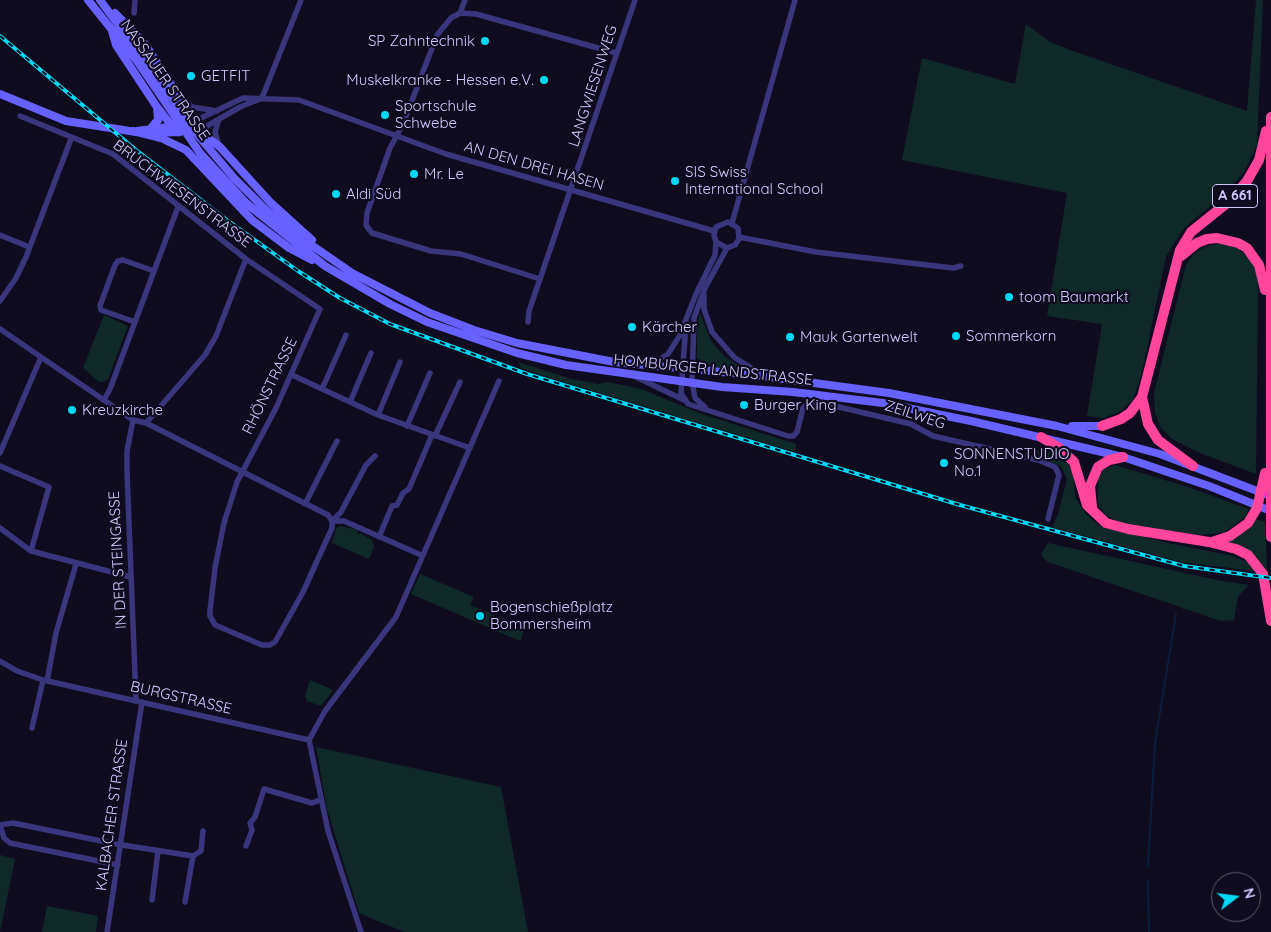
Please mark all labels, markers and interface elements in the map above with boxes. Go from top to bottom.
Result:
street label: NASSAUER STRASSE [117,16,213,144]
street label: LANGWIESENWEG [565,23,621,149]
place label: SP Zahntechnik [368,32,475,50]
marker: SP Zahntechnik [479,35,491,47]
place label: GETFIT [201,67,250,85]
marker: GETFIT [185,70,197,82]
place label: Muskelkranke - Hessen e.V. [346,71,534,89]
marker: Muskelkranke - Hessen e.V. [538,74,550,86]
place label: Sportschule Schwebe [395,97,476,132]
marker: Sportschule Schwebe [379,109,391,121]
street label: BRUCHWIESENSTRASSE [109,136,255,252]
street label: AN DEN DREI HASEN [462,137,606,195]
place label: SIS Swiss International School [685,163,823,198]
place label: Mr. Le [424,165,464,183]
marker: Mr. Le [408,168,420,180]
marker: SIS Swiss International School [669,175,681,187]
place label: Aldi Süd [346,185,401,203]
road number: A 661 [1212,185,1258,208]
marker: Aldi Süd [330,188,342,200]
place label: toom Baumarkt [1019,288,1129,306]
marker: toom Baumarkt [1003,291,1015,303]
place label: Kärcher [642,318,697,336]
marker: Kärcher [626,321,638,333]
place label: Sommerkorn [966,327,1056,345]
place label: Mauk Gartenwelt [800,328,918,346]
marker: Sommerkorn [950,330,962,342]
marker: Mauk Gartenwelt [784,331,796,343]
street label: RHÖNSTRASSE [239,334,301,438]
street label: HOMBURGER LANDSTRASSE [613,351,813,389]
place label: Burger King [754,396,837,414]
street label: ZEILWEG [882,397,948,433]
marker: Burger King [738,399,750,411]
place label: Kreuzkirche [82,401,163,419]
marker: Kreuzkirche [66,404,78,416]
place label: SONNENSTUDIO No.1 [954,445,1069,480]
marker: SONNENSTUDIO No.1 [938,457,950,469]
street label: IN DER STEINGASSE [105,490,131,630]
place label: Bogenschießplatz Bommersheim [490,598,613,633]
marker: Bogenschießplatz Bommersheim [474,610,486,622]
street label: BURGSTRASSE [129,678,233,718]
street label: KALBACHER STRASSE [92,738,132,892]
north arrow [1211,872,1261,922]
text: N [1239,886,1260,901]

